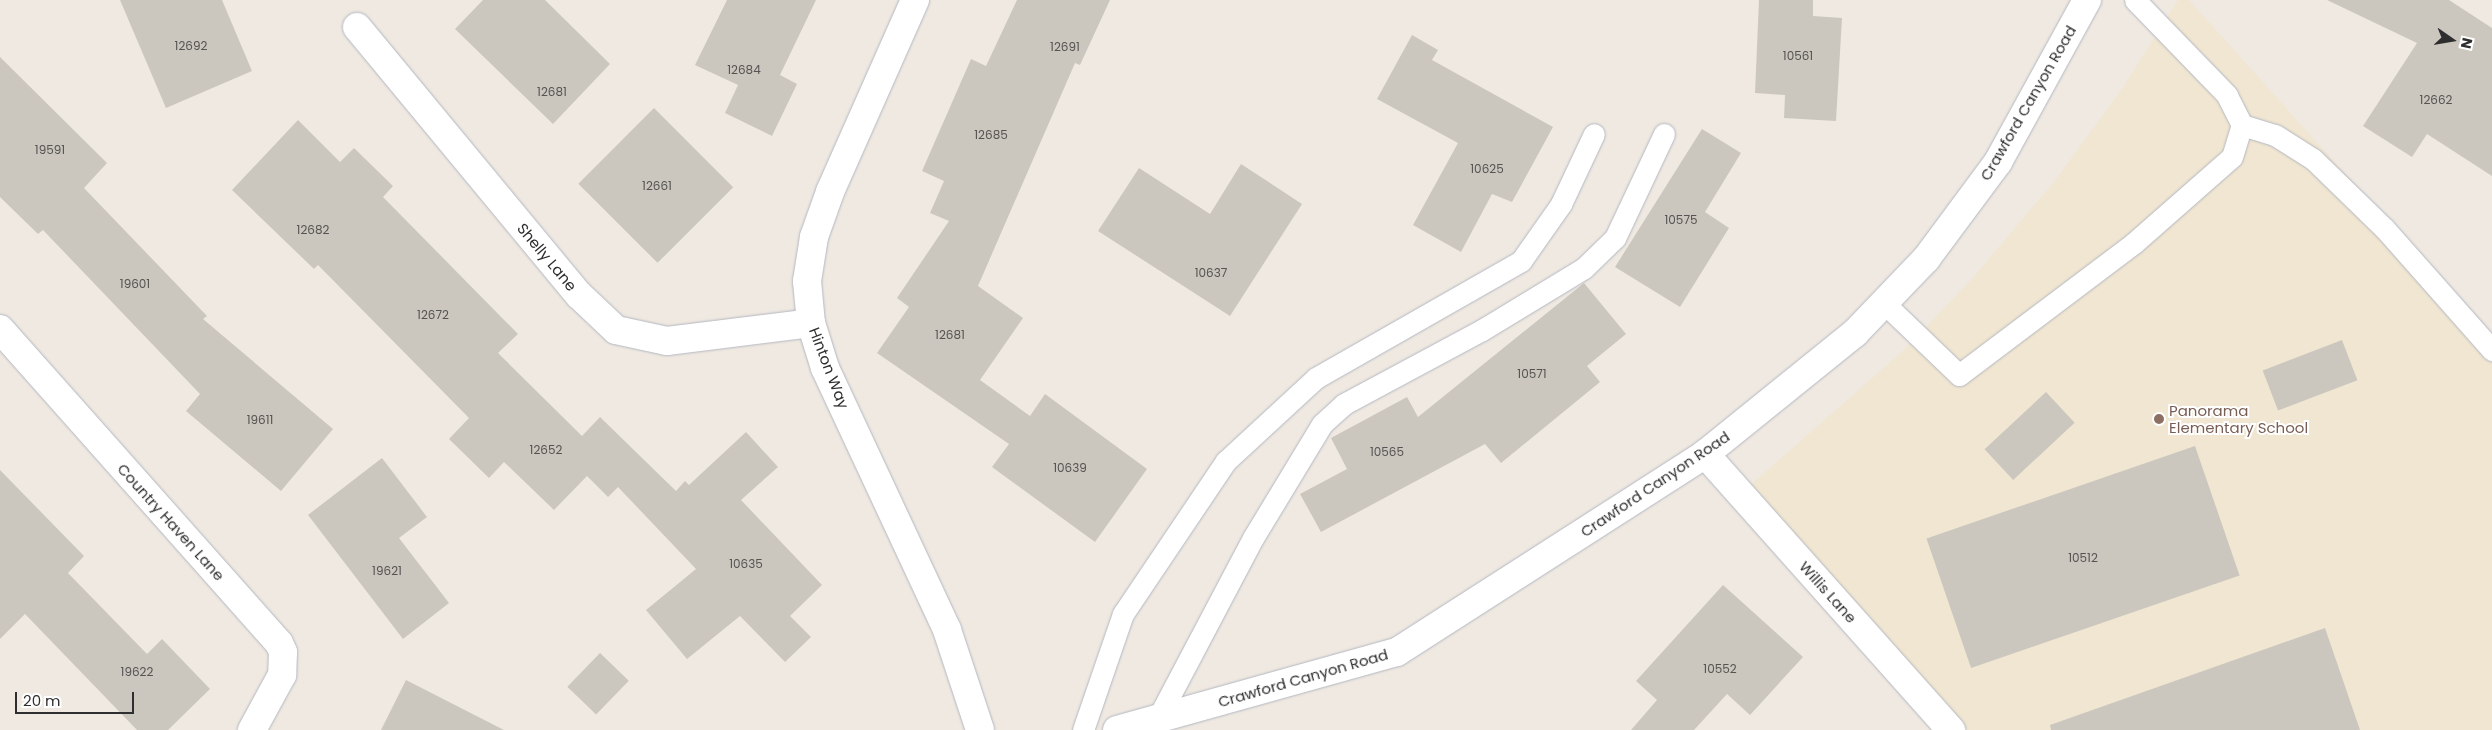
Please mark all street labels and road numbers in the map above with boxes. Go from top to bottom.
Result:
street label: Crawford Canyon Road [1976,22,2080,184]
street label: Shelly Lane [513,219,581,295]
street label: Hinton Way [805,325,853,411]
street label: Crawford Canyon Road [1577,427,1733,541]
street label: Country Haven Lane [114,460,228,584]
street label: Willis Lane [1796,557,1860,627]
street label: Crawford Canyon Road [1216,645,1390,711]

